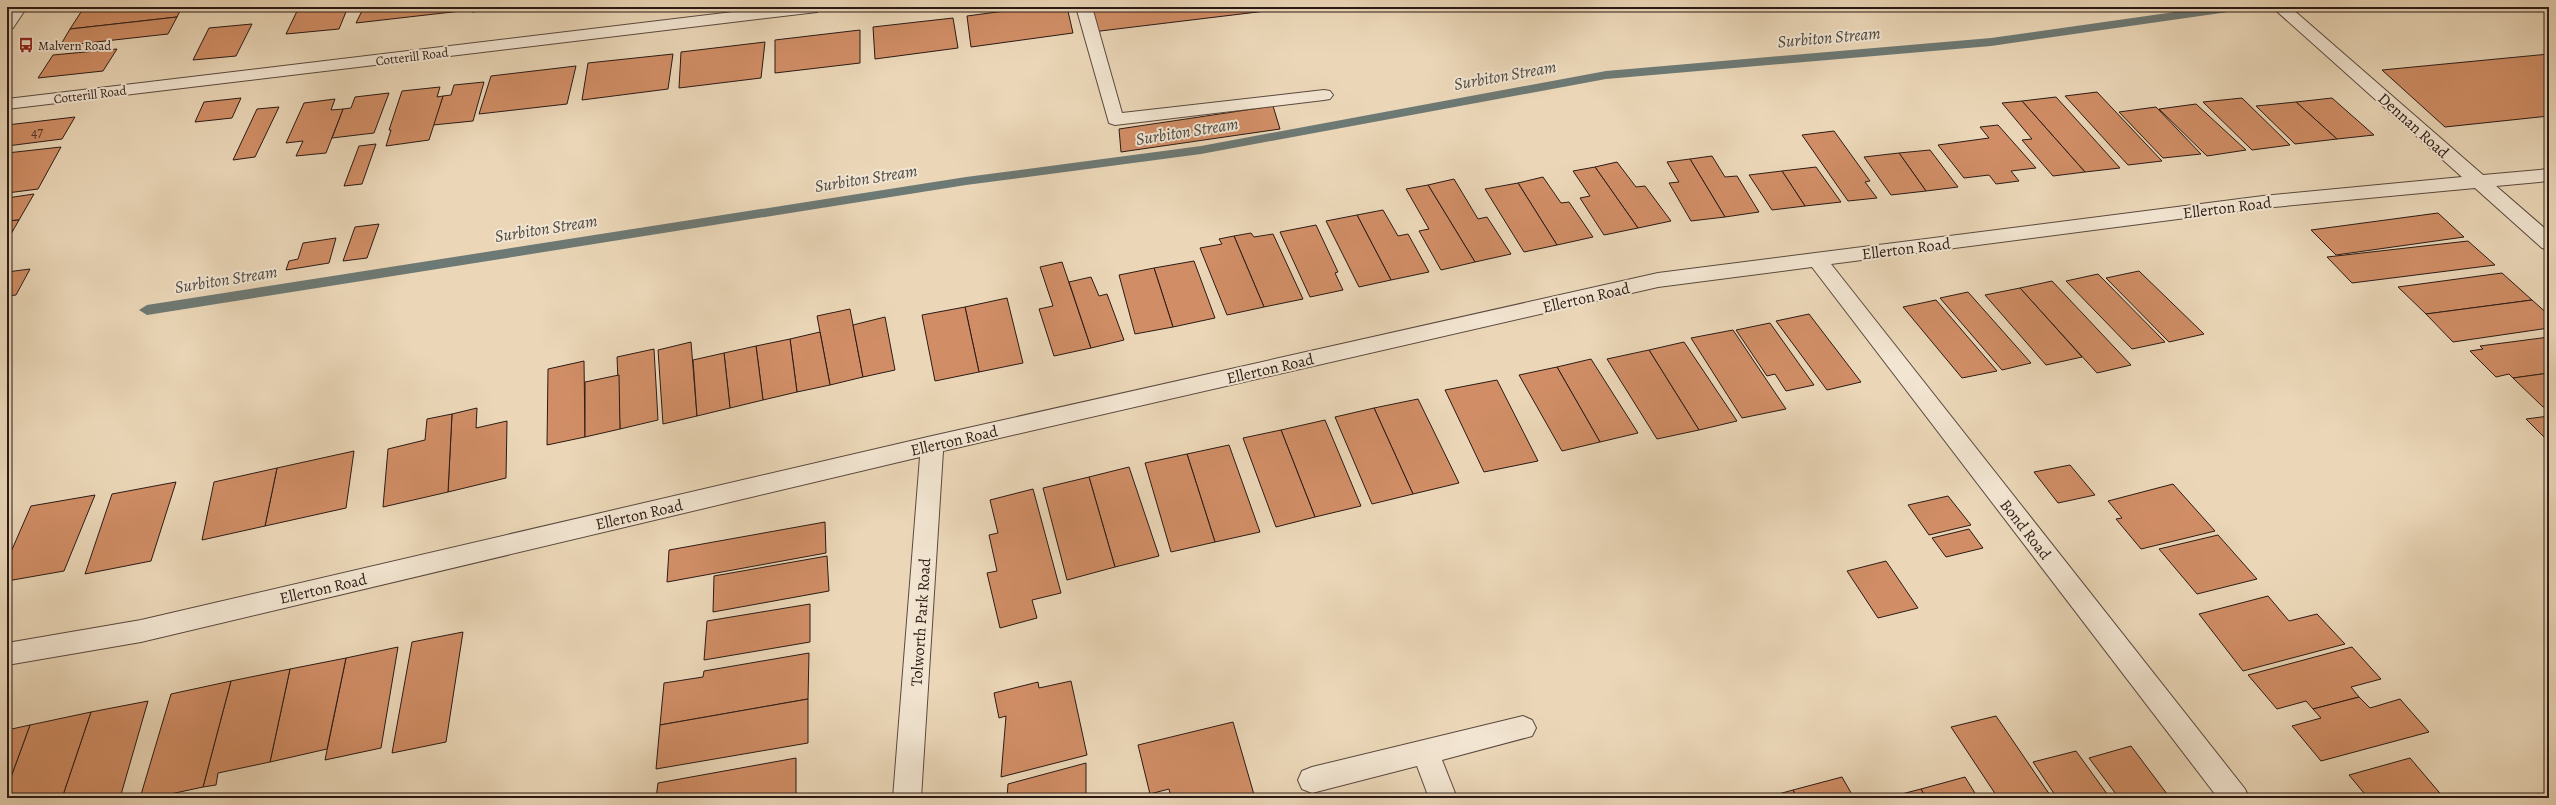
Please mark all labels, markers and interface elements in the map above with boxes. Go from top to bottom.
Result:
water label: Surbiton Stream [1776,22,1882,53]
bus stop icon: Malvern Road [17,36,35,54]
place label: Malvern Road [38,37,111,54]
street label: Cotterill Road [375,44,450,69]
water label: Surbiton Stream [1452,55,1558,96]
street label: Cotterill Road [53,82,128,107]
street label: Dennan Road [2373,88,2454,164]
water label: Surbiton Stream [1134,112,1240,151]
house number: 47 [31,123,43,142]
water label: Surbiton Stream [813,159,919,198]
street label: Ellerton Road [2182,192,2273,224]
water label: Surbiton Stream [493,209,599,248]
street label: Ellerton Road [1861,233,1952,265]
water label: Surbiton Stream [173,260,279,299]
street label: Ellerton Road [1540,277,1632,319]
street label: Ellerton Road [1224,348,1316,390]
street label: Ellerton Road [908,420,1000,462]
street label: Ellerton Road [593,494,685,536]
street label: Bond Road [1995,495,2056,565]
street label: Tolworth Park Road [906,557,936,687]
street label: Ellerton Road [277,568,369,610]

